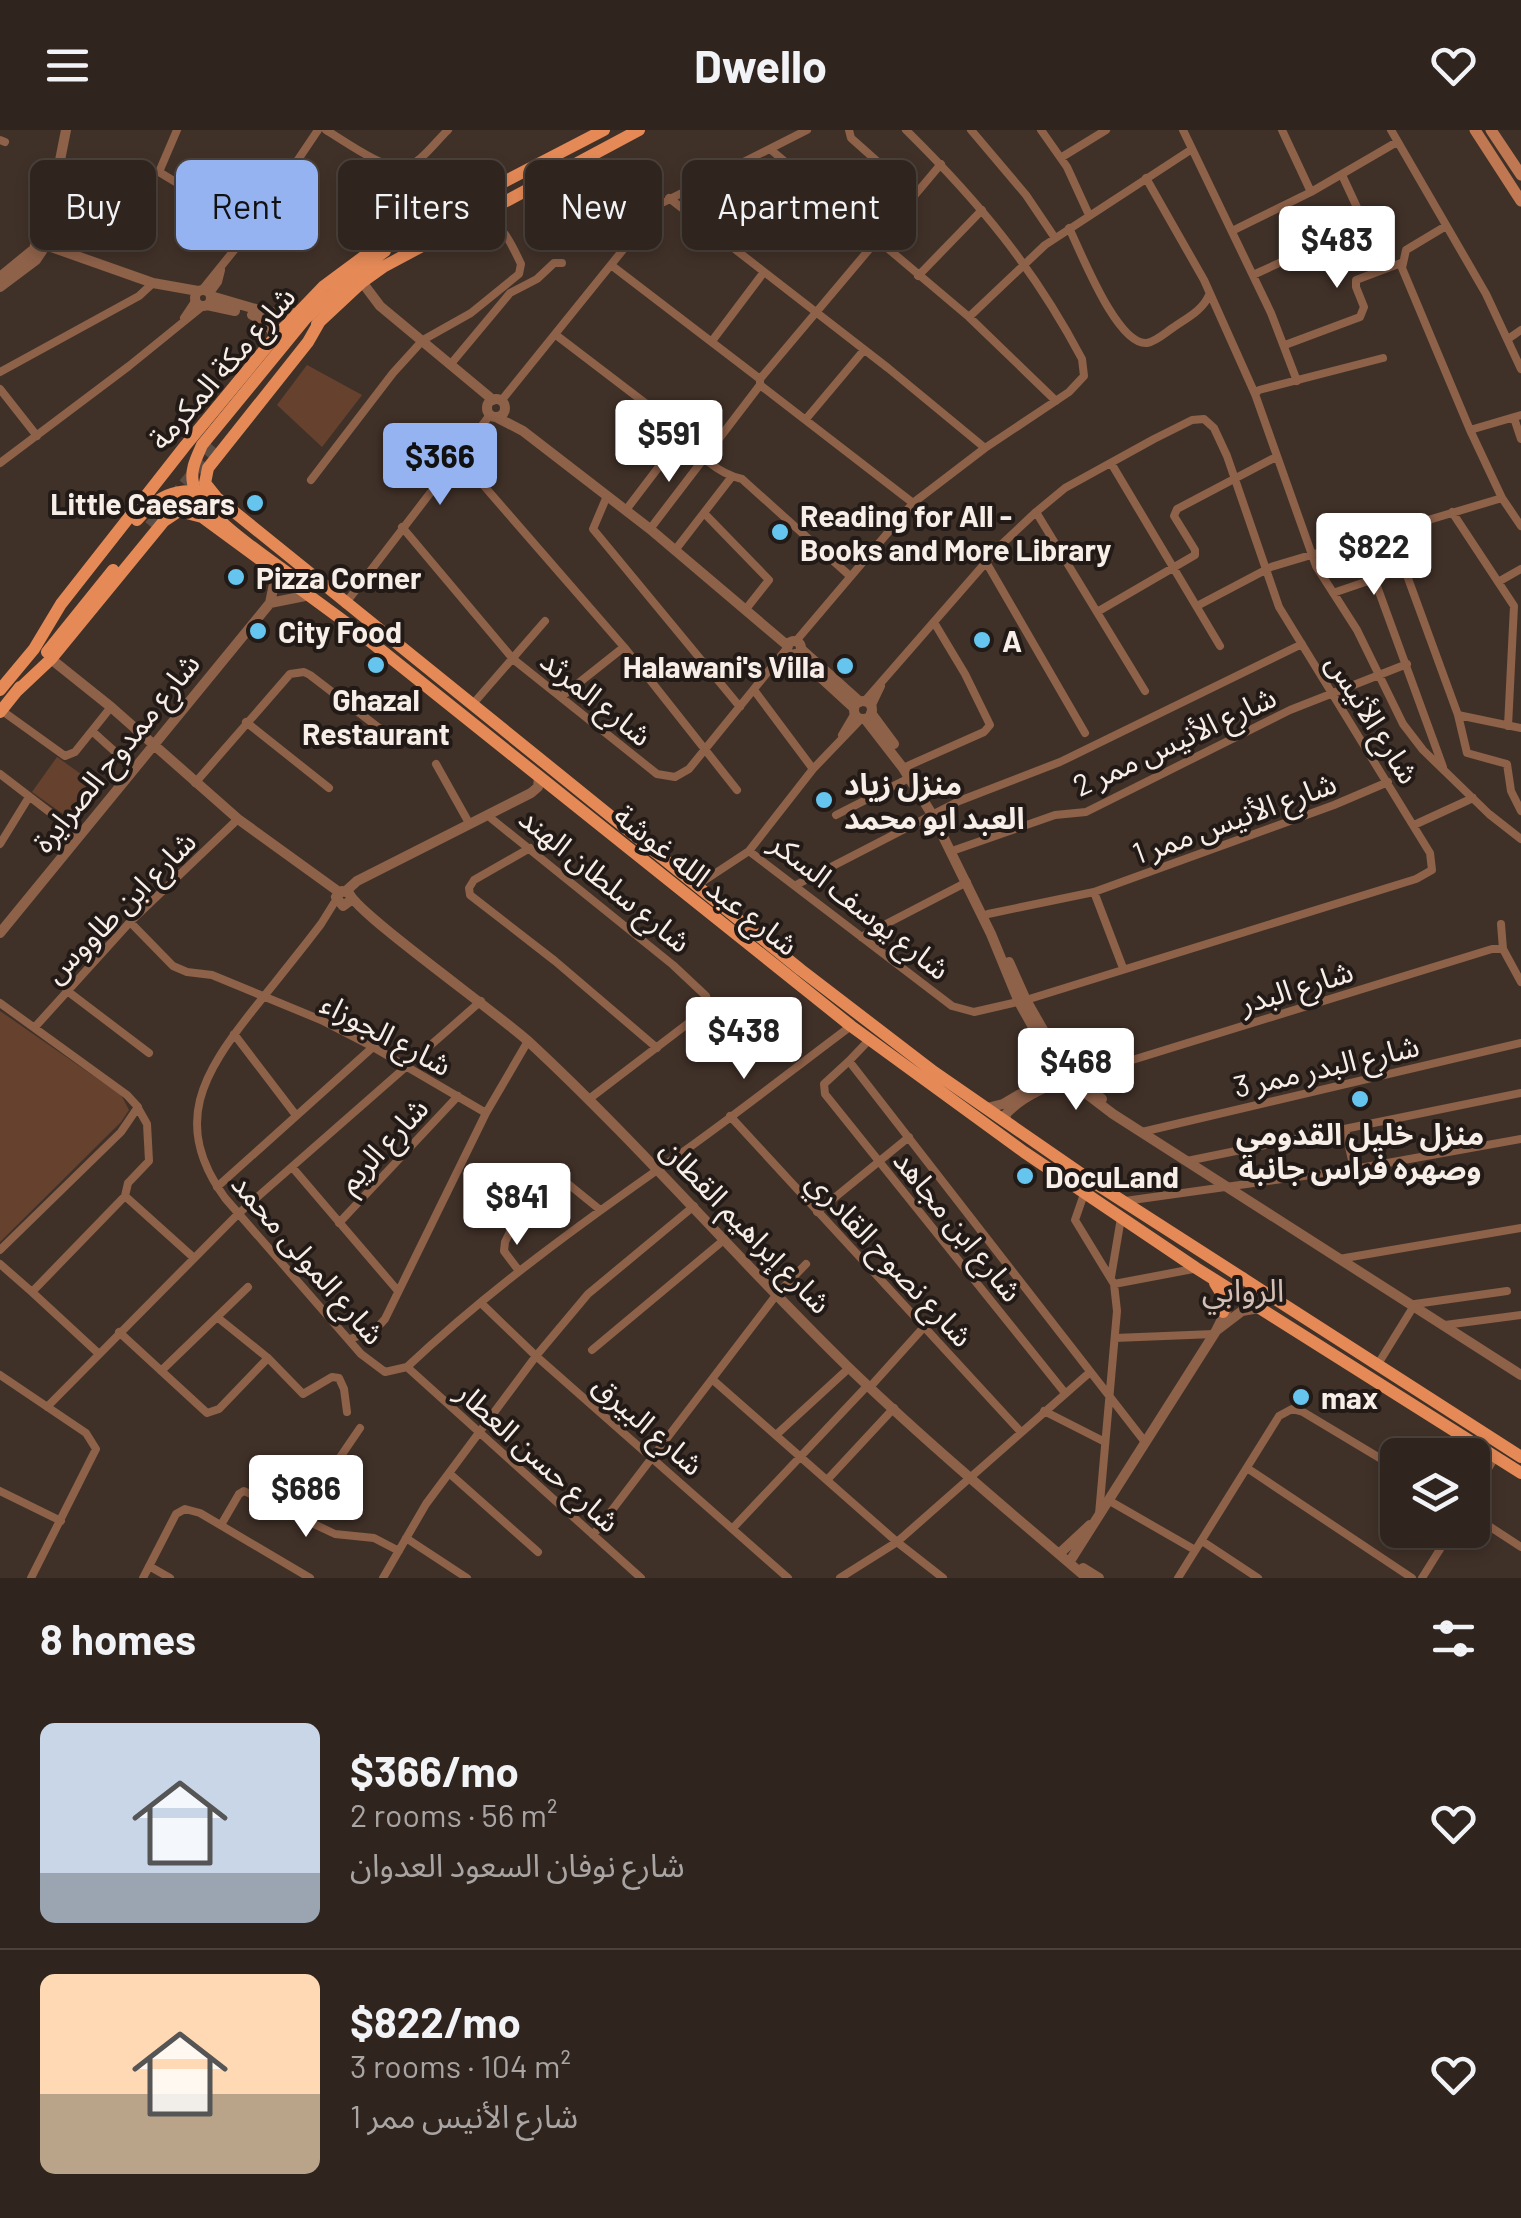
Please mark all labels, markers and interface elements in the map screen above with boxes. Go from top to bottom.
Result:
icon: menu [40,38,95,93]
text: Dwello [694,38,827,92]
icon: heart [1426,38,1481,93]
chip: Buy [30,160,156,250]
chip: Rent [176,160,318,250]
chip: Filters [338,160,505,250]
chip: New [525,160,662,250]
chip: Apartment [682,160,916,250]
pin: $483 [1278,206,1396,291]
text: $483 [1301,219,1373,257]
street label: شارع مكة المكرمة [140,278,306,460]
pin: $591 [610,400,728,485]
text: $591 [637,413,701,451]
pin: $366 [381,423,499,508]
text: $366 [405,436,475,474]
place label: Little Caesars [50,485,235,521]
marker: Little Caesars [244,492,266,514]
place label: Reading for All - Books and More Library [800,497,1111,567]
pin: $822 [1315,513,1433,598]
marker: Reading for All - Books and More Library [769,521,791,543]
text: $822 [1338,526,1410,564]
place label: Pizza Corner [256,559,422,595]
marker: Pizza Corner [225,566,247,588]
place label: City Food [278,613,402,649]
marker: City Food [247,620,269,642]
place label: A [1002,622,1022,658]
marker: A [971,629,993,651]
street label: شارع المرثد [530,641,660,757]
street label: شارع ممدوح الصرايرة [24,645,211,863]
street label: شارع الأنيس [1315,646,1428,793]
place label: Halawani's Villa [623,648,825,684]
marker: Ghazal Restaurant [365,654,387,676]
marker: Halawani's Villa [834,655,856,677]
street label: شارع الأنيس ممر 2 [1067,677,1284,808]
place label: Ghazal Restaurant [302,681,450,751]
street label: شارع الأنيس ممر 1 [1127,764,1343,876]
place label: منزل زياد العبد ابو محمد [844,765,1025,836]
marker: منزل زياد العبد ابو محمد [813,789,835,811]
street label: شارع عبد الله غوشة [604,796,806,967]
street label: شارع سلطان الهند [509,799,699,964]
street label: شارع ابن طاووس [36,823,207,994]
street label: شارع يوسف السكر [760,823,958,991]
street label: شارع البدر [1234,952,1359,1026]
street label: شارع الجوزاء [313,984,458,1088]
pin: $438 [685,997,803,1082]
text: $438 [708,1010,780,1048]
street label: شارع البدر ممر 3 [1230,1026,1424,1110]
pin: $468 [1017,1028,1135,1113]
text: $468 [1040,1041,1112,1079]
marker: منزل خليل القدومي وصهره فراس جانبه [1349,1088,1371,1110]
street label: شارع الريم [329,1089,440,1204]
place label: منزل خليل القدومي وصهره فراس جانبه [1236,1115,1484,1186]
street label: شارع إبراهيم القطان [649,1130,840,1325]
street label: شارع ابن مجاهد [882,1142,1031,1312]
place label: DocuLand [1045,1158,1179,1194]
pin: $841 [458,1163,576,1248]
street label: شارع نصوح القادري [795,1163,982,1358]
street label: شارع المولى محمد [220,1165,393,1355]
marker: DocuLand [1014,1165,1036,1187]
text: $841 [485,1176,549,1214]
district label: الروابي [1202,1270,1284,1315]
street label: شارع البيرق [582,1366,712,1486]
street label: شارع حسن العطار [445,1373,628,1543]
place label: max [1321,1379,1378,1415]
marker: max [1290,1386,1312,1408]
map controls [1380,1438,1490,1548]
button: layers [1380,1438,1490,1548]
pin: $686 [247,1455,365,1540]
text: $686 [271,1468,341,1506]
icon: filters [1426,1611,1481,1666]
text: 8 homes [40,1613,196,1663]
text: $366/mo [350,1745,519,1795]
icon: home [120,1763,240,1883]
text: 2 rooms · 56 m² [350,1795,558,1833]
icon: heart [1426,1796,1481,1851]
text: شارع نوفان السعود العدوان [350,1845,684,1883]
text: $822/mo [350,1996,521,2046]
icon: home [120,2014,240,2134]
text: 3 rooms · 104 m² [350,2046,571,2084]
icon: heart [1426,2047,1481,2102]
text: شارع الأنيس ممر 1 [350,2096,578,2134]

